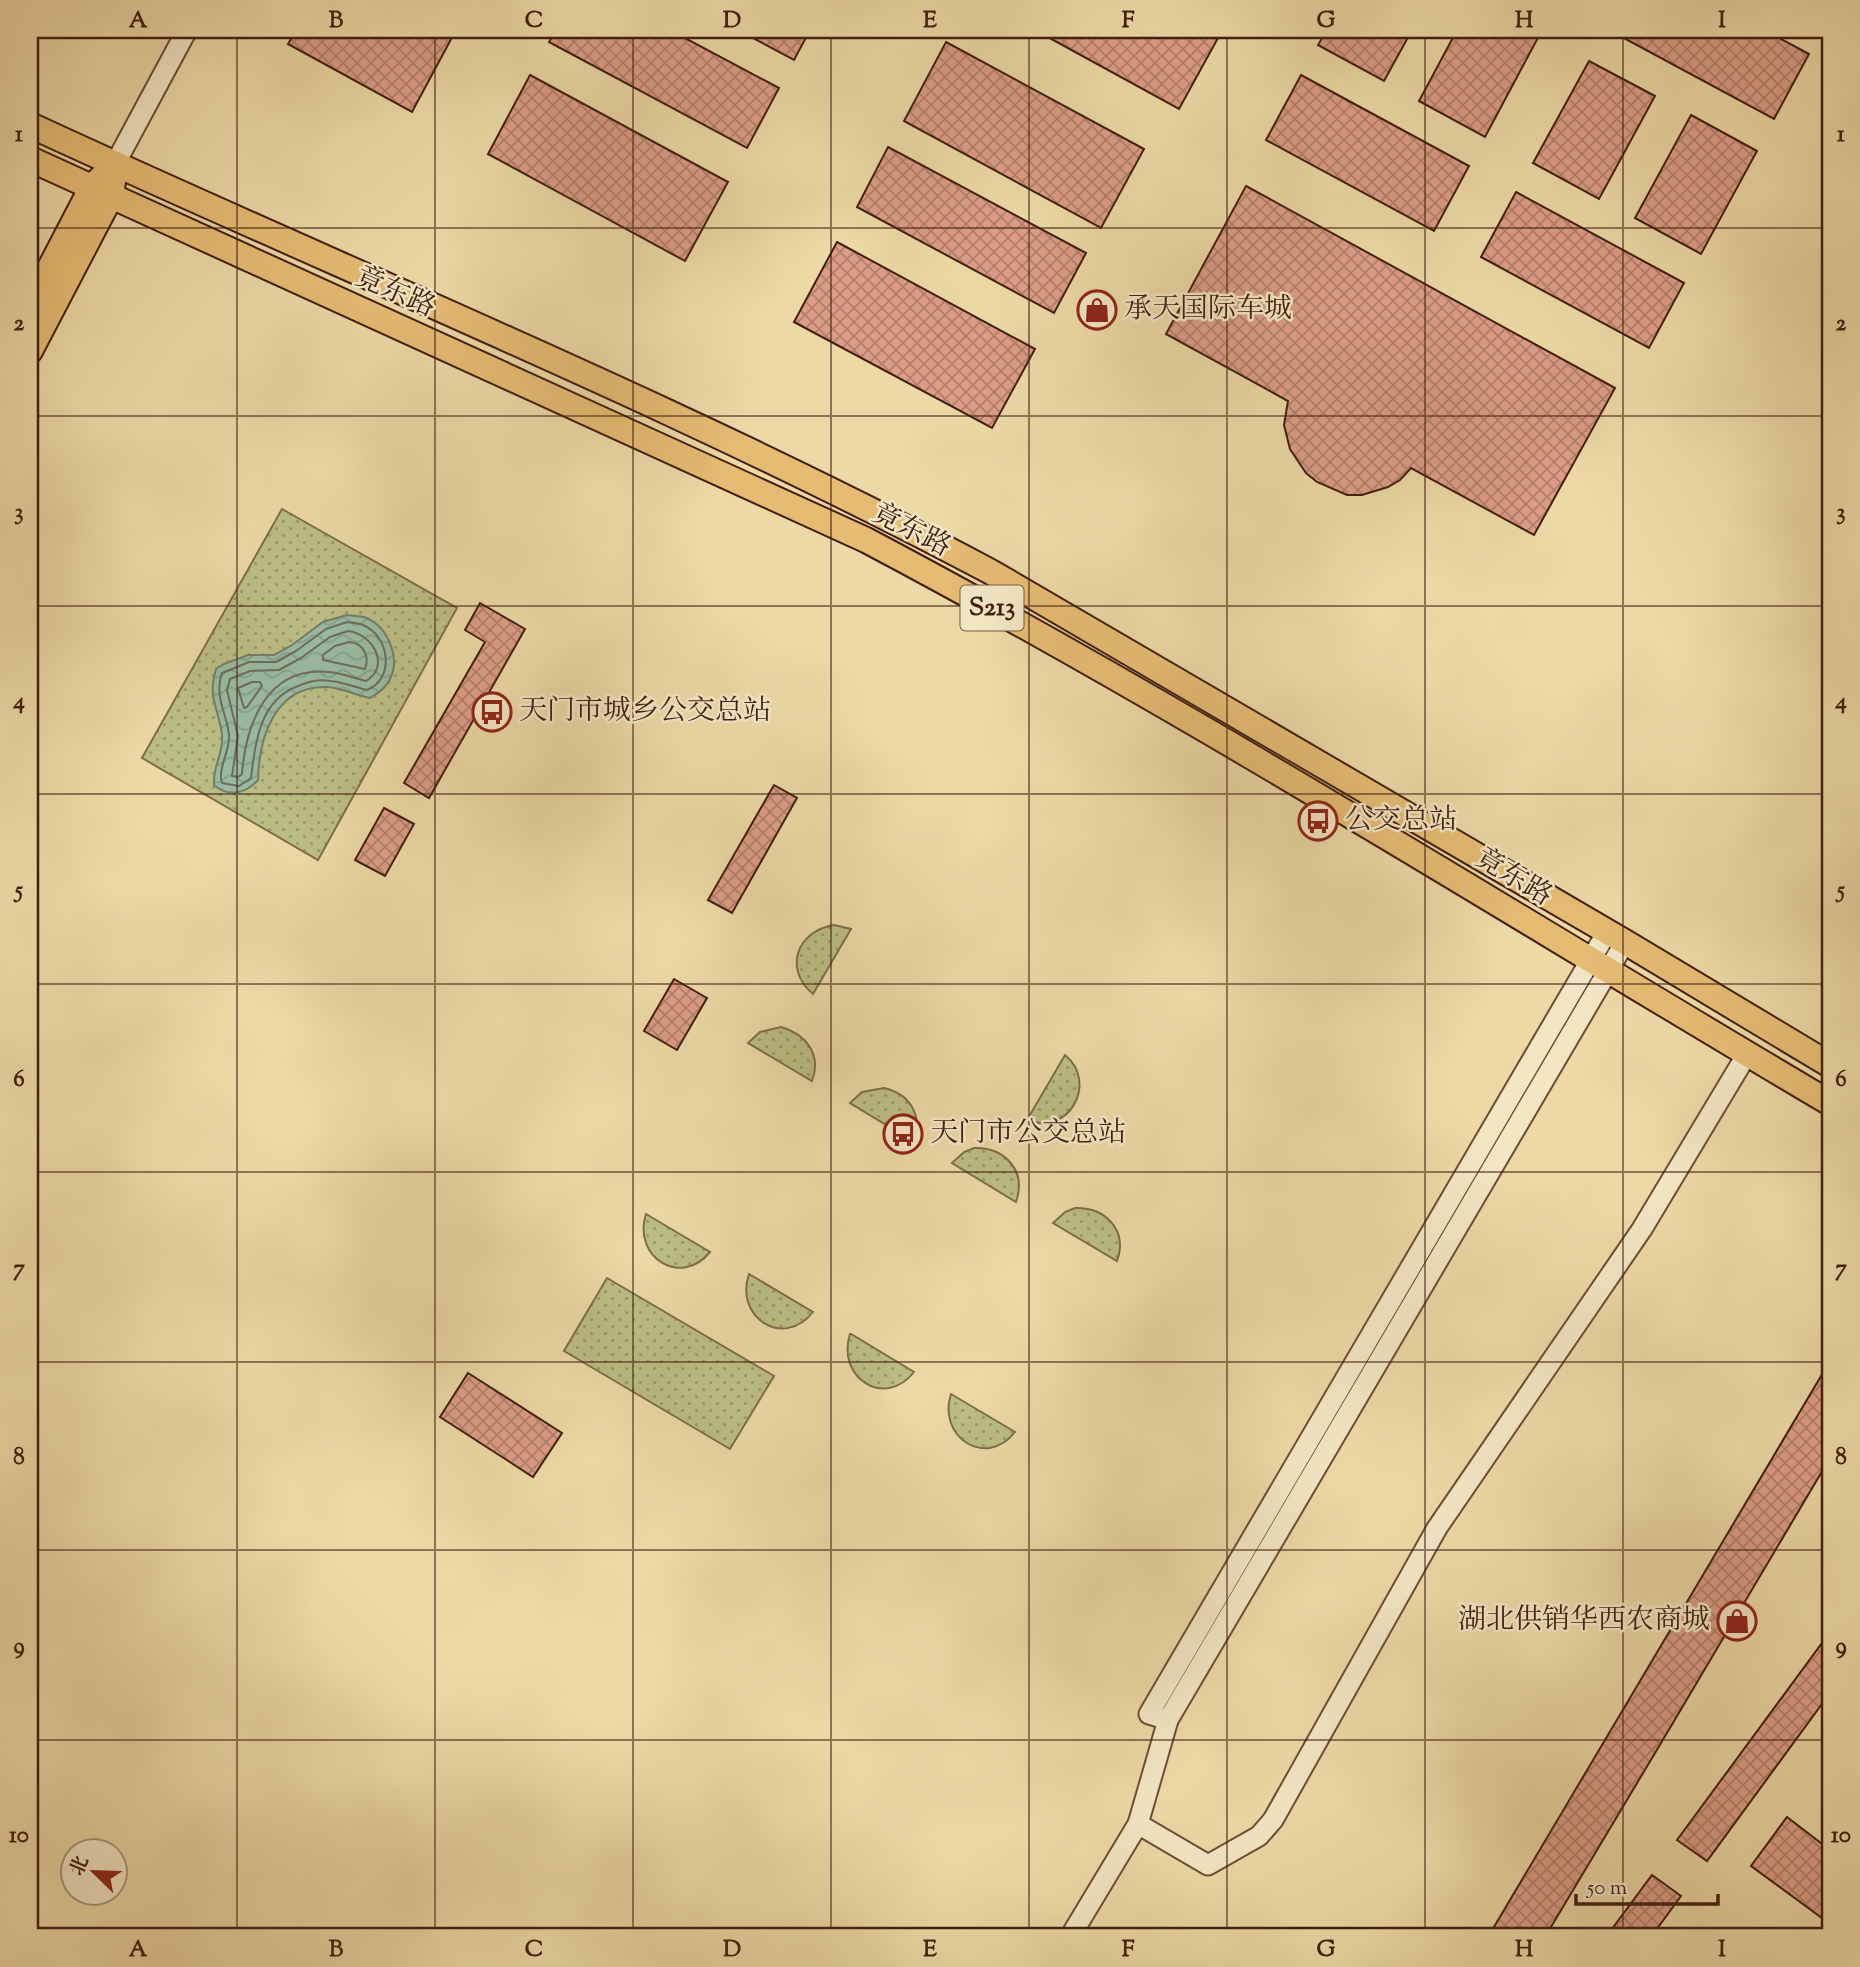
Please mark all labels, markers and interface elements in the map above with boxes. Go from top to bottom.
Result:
text: A [129,5,148,38]
text: B [329,5,344,38]
text: C [525,5,543,38]
text: D [723,5,741,38]
text: E [923,5,937,38]
text: F [1122,5,1135,38]
text: G [1317,5,1336,38]
text: H [1515,5,1534,38]
text: I [1718,5,1726,38]
text: 1 [15,119,23,152]
text: 1 [1837,119,1845,152]
street label: 竟东路 [348,258,442,328]
shop icon: 承天国际车城 [1076,289,1118,331]
place label: 承天国际车城 [1124,290,1292,330]
text: 2 [14,308,25,341]
text: 2 [1836,308,1847,341]
street label: 竟东路 [864,494,958,568]
text: 3 [14,497,24,530]
text: 3 [1836,497,1846,530]
road number: S213 [960,586,1024,630]
text: 4 [12,686,25,719]
text: 4 [1834,686,1847,719]
bus stop icon: 天门市城乡公交总站 [471,691,513,733]
place label: 天门市城乡公交总站 [519,692,771,732]
bus stop icon: 公交总站 [1297,800,1339,842]
place label: 公交总站 [1345,801,1457,841]
street label: 竟东路 [1467,839,1559,917]
text: 5 [13,875,23,908]
text: 5 [1835,875,1845,908]
text: 6 [13,1064,25,1097]
text: 6 [1835,1064,1847,1097]
bus stop icon: 天门市公交总站 [882,1113,924,1155]
place label: 天门市公交总站 [930,1114,1126,1154]
text: 7 [13,1253,25,1286]
text: 7 [1835,1253,1847,1286]
text: 8 [13,1442,25,1475]
text: 8 [1835,1442,1847,1475]
shop icon: 湖北供销华西农商城 [1716,1600,1758,1642]
place label: 湖北供销华西农商城 [1458,1601,1710,1641]
text: 9 [13,1631,25,1664]
text: 9 [1835,1631,1847,1664]
text: 10 [9,1820,29,1853]
text: 10 [1831,1820,1851,1853]
north arrow [60,1838,130,1908]
text: 北 [65,1852,97,1880]
scale bar [1576,1862,1718,1906]
text: 50 m [1586,1874,1627,1904]
text: A [129,1934,148,1967]
text: B [329,1934,344,1967]
text: C [525,1934,543,1967]
text: D [723,1934,741,1967]
text: E [923,1934,937,1967]
text: F [1122,1934,1135,1967]
text: G [1317,1934,1336,1967]
text: H [1515,1934,1534,1967]
text: I [1718,1934,1726,1967]

